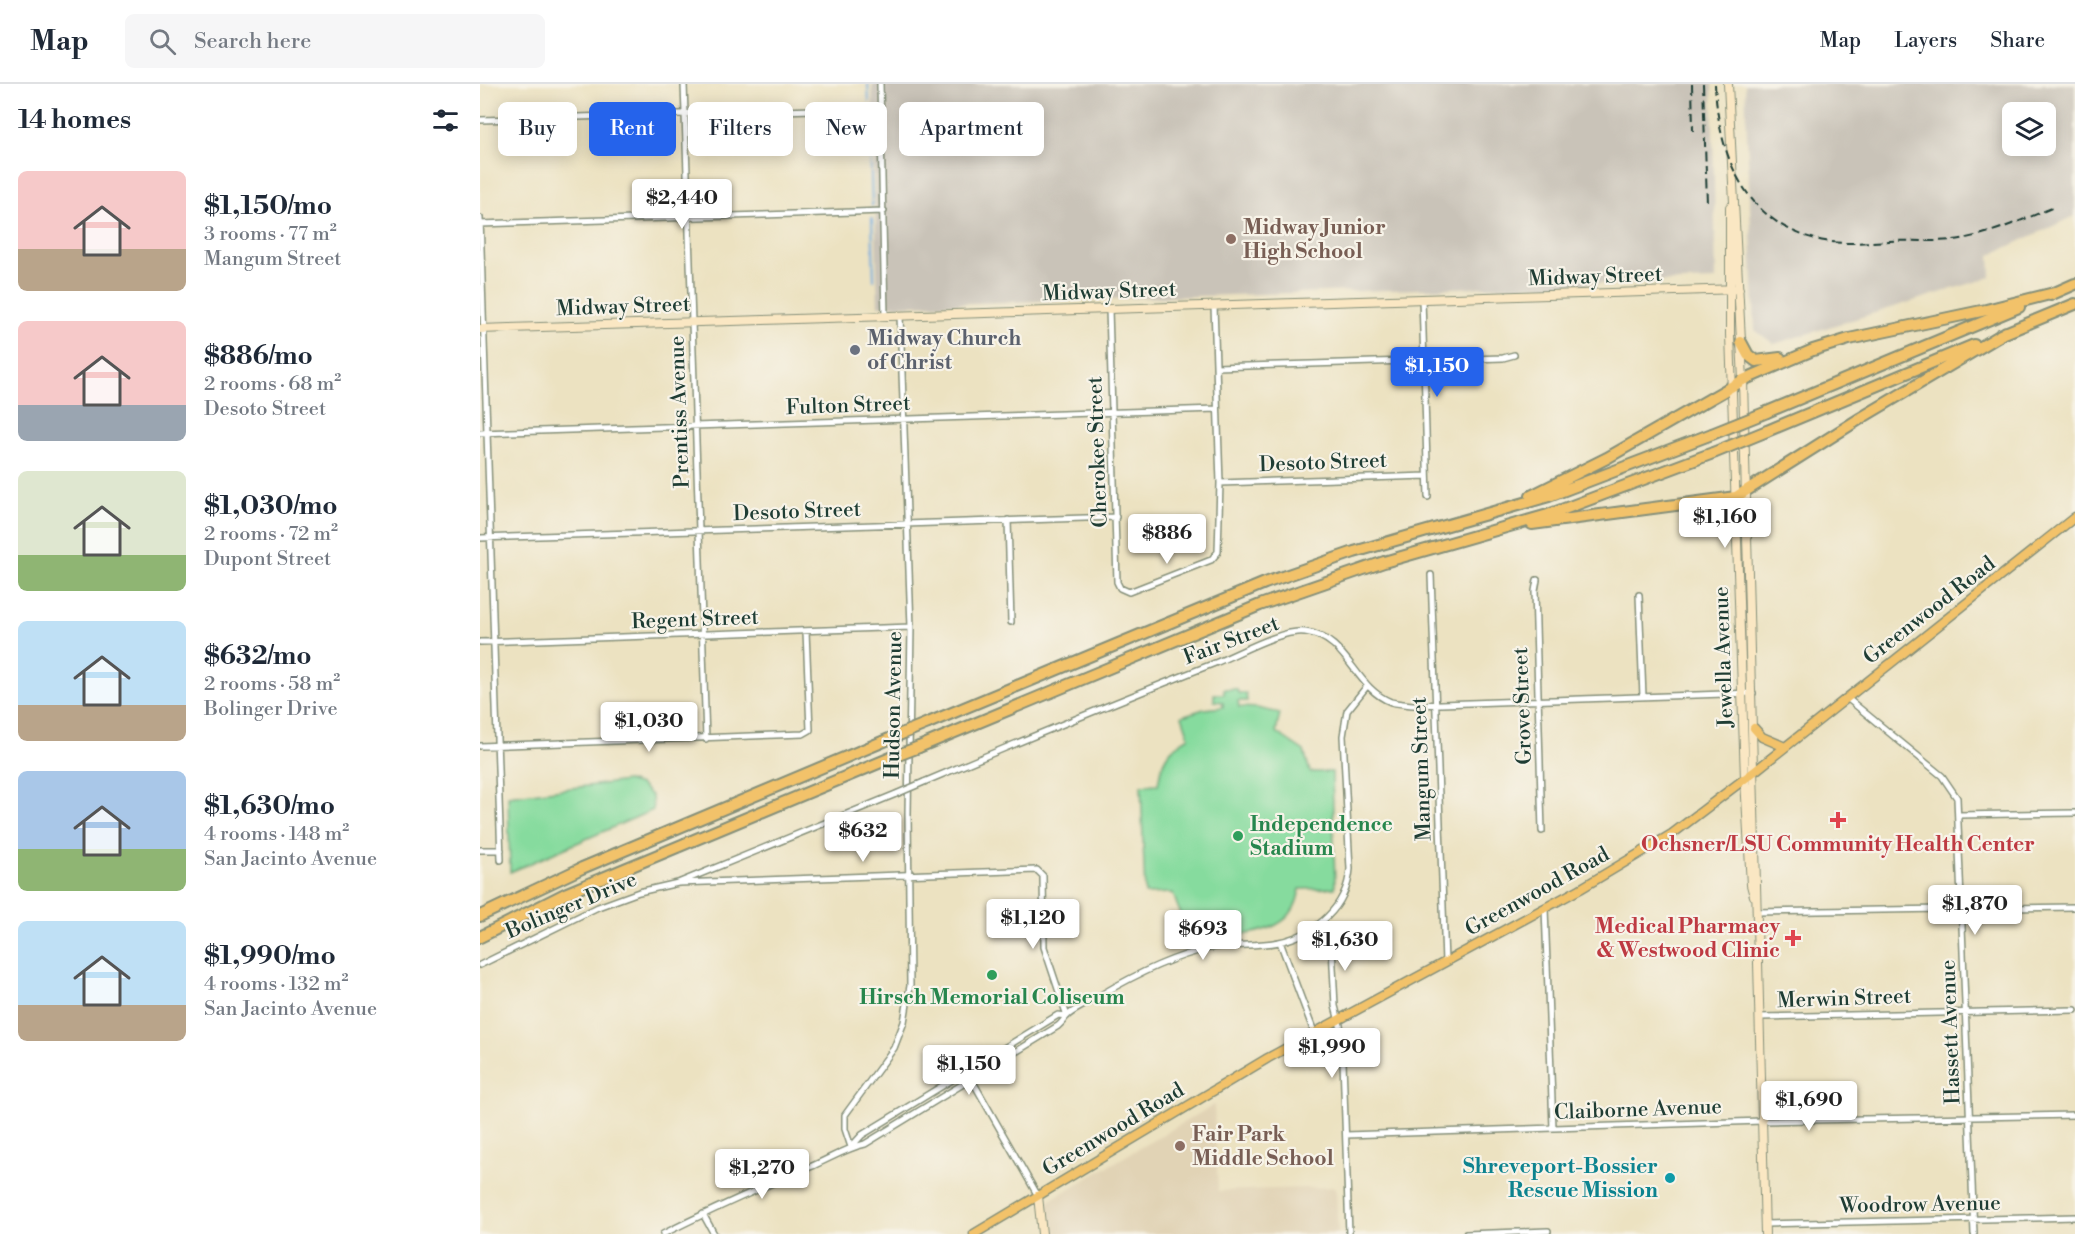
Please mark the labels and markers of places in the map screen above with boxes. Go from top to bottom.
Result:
pin: $2,440 [633,179,731,230]
place label: Midway Junior High School [1243,215,1386,265]
marker: Midway Junior High School [1224,232,1238,246]
place label: Midway Church of Christ [867,326,1021,376]
marker: Midway Church of Christ [848,343,862,357]
pin: $1,150 [1388,347,1486,398]
pin: $1,160 [1676,498,1774,549]
pin: $886 [1131,514,1203,565]
pin: $1,030 [600,702,698,753]
marker: Ochsner/LSU Community Health Center [1829,811,1847,829]
pin: $632 [827,812,899,863]
place label: Independence Stadium [1250,812,1393,862]
marker: Independence Stadium [1231,829,1245,843]
place label: Ochsner/LSU Community Health Center [1641,832,2035,858]
pin: $1,870 [1926,885,2024,936]
pin: $1,120 [984,899,1082,950]
pin: $693 [1167,910,1239,961]
place label: Medical Pharmacy & Westwood Clinic [1595,914,1780,964]
pin: $1,630 [1296,921,1394,972]
marker: Medical Pharmacy & Westwood Clinic [1784,929,1802,947]
marker: Hirsch Memorial Coliseum [985,968,999,982]
place label: Hirsch Memorial Coliseum [859,985,1125,1011]
pin: $1,990 [1283,1028,1381,1079]
pin: $1,150 [920,1045,1018,1096]
pin: $1,690 [1760,1081,1858,1132]
place label: Fair Park Middle School [1192,1122,1334,1172]
marker: Fair Park Middle School [1173,1139,1187,1153]
pin: $1,270 [713,1149,811,1200]
place label: Shreveport-Bossier Rescue Mission [1463,1154,1658,1204]
marker: Shreveport-Bossier Rescue Mission [1663,1171,1677,1185]

